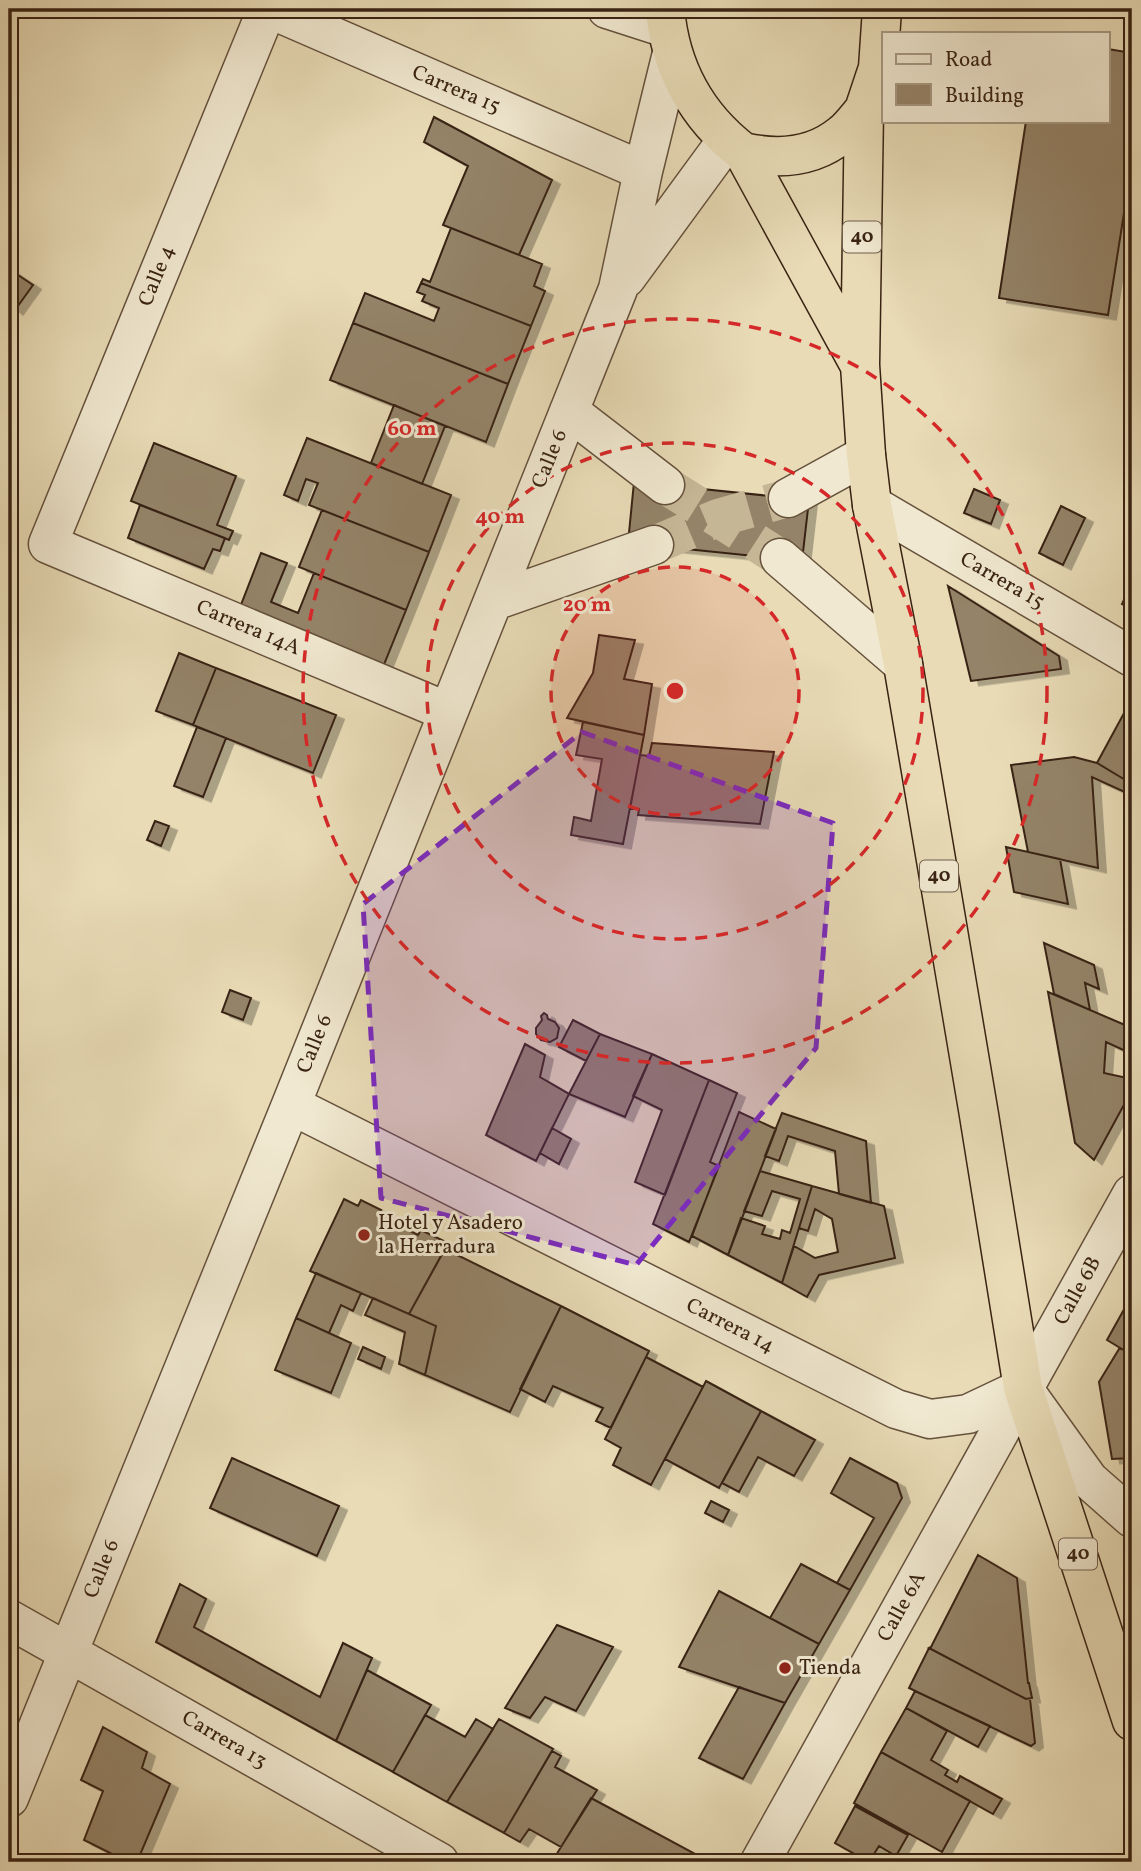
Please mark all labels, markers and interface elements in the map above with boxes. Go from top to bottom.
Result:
legend [882,32,1110,122]
text: Road [945,46,992,75]
street label: Carrera 15 [407,58,505,122]
text: Building [945,82,1024,111]
road number: 40 [843,221,881,252]
street label: Calle 4 [132,241,182,311]
text: 60 m [388,415,436,444]
street label: Calle 6 [525,425,575,493]
text: 40 m [475,503,525,532]
street label: Carrera 15 [954,545,1050,617]
text: 20 m [563,591,611,620]
street label: Carrera 14A [191,593,305,663]
centre of rings [663,679,687,703]
road number: 40 [920,860,958,891]
street label: Calle 6 [290,1010,340,1078]
place label: Hotel y Asadero la Herradura [378,1209,523,1262]
marker: Hotel y Asadero la Herradura [356,1227,372,1243]
street label: Calle 6B [1047,1251,1109,1331]
street label: Carrera 14 [681,1291,779,1361]
street label: Calle 6 [77,1535,127,1603]
road number: 40 [1059,1538,1097,1570]
street label: Calle 6A [871,1566,933,1647]
place label: Tienda [799,1654,861,1683]
marker: Tienda [777,1660,793,1676]
street label: Carrera 13 [176,1704,272,1776]

